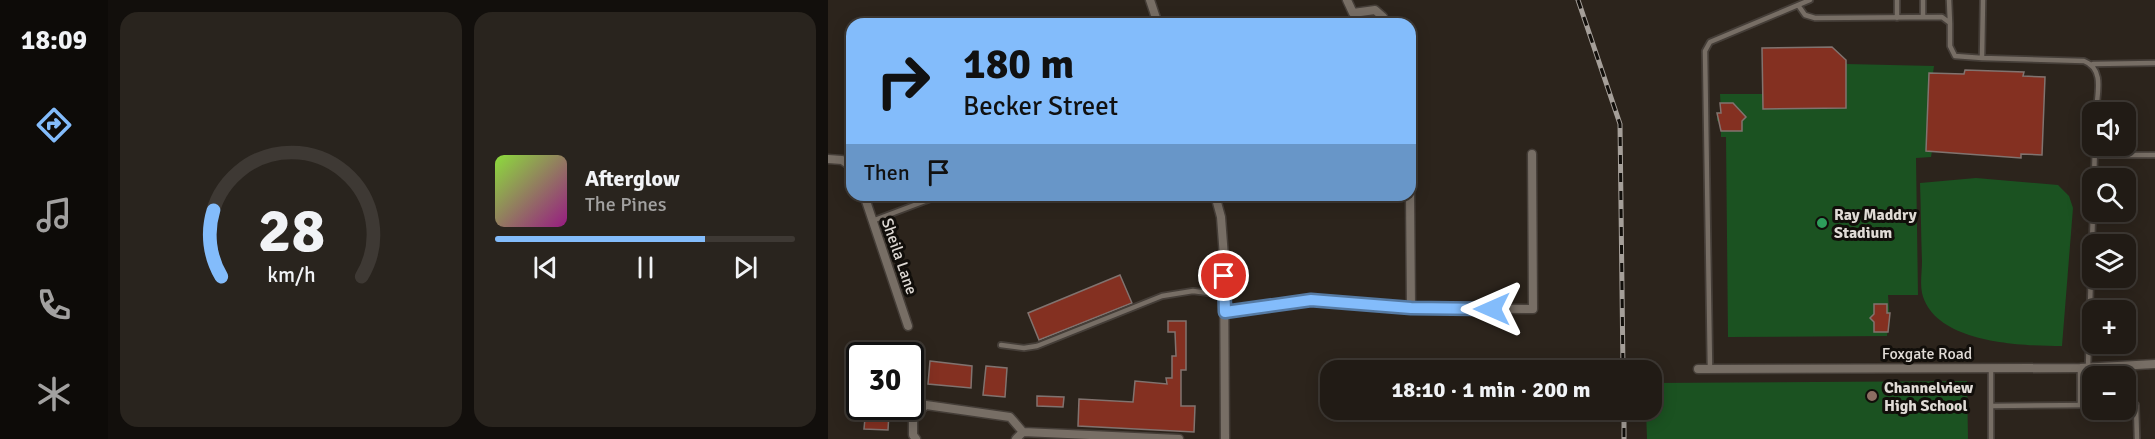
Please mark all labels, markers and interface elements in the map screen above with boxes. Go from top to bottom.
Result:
text: 18:09 [21,24,87,57]
text: 180 m [963,39,1074,90]
icon: right [864,42,942,120]
text: Becker Street [963,90,1118,123]
map controls [2082,102,2136,420]
button: sound [2082,102,2136,156]
icon: directions [33,104,75,146]
icon: arrive [922,156,955,189]
text: Then [864,159,910,186]
text: Afterglow [585,165,680,192]
button: search [2082,168,2136,222]
text: 28 [257,192,325,269]
text: The Pines [585,192,667,217]
icon: music [33,194,75,236]
place label: Ray Maddry Stadium [1834,205,1917,243]
street label: Sheila Lane [877,216,921,297]
marker: Ray Maddry Stadium [1815,216,1829,230]
button: layers [2082,234,2136,288]
pin [1198,250,1249,301]
icon: previous [529,251,562,284]
icon: pause [629,251,662,284]
icon: next [729,251,762,284]
icon: arrive [1207,259,1240,292]
text: km/h [267,262,315,288]
position arrow [1460,277,1524,341]
icon: phone [33,284,75,326]
button: + [2082,300,2136,354]
speed limit sign: 30 [846,342,924,420]
street label: Foxgate Road [1882,344,1972,364]
button: − [2082,366,2136,420]
icon: climate [33,373,75,415]
text: 18:10 · 1 min · 200 m [1391,376,1591,403]
place label: Channelview High School [1884,378,1974,416]
marker: Channelview High School [1865,389,1879,403]

